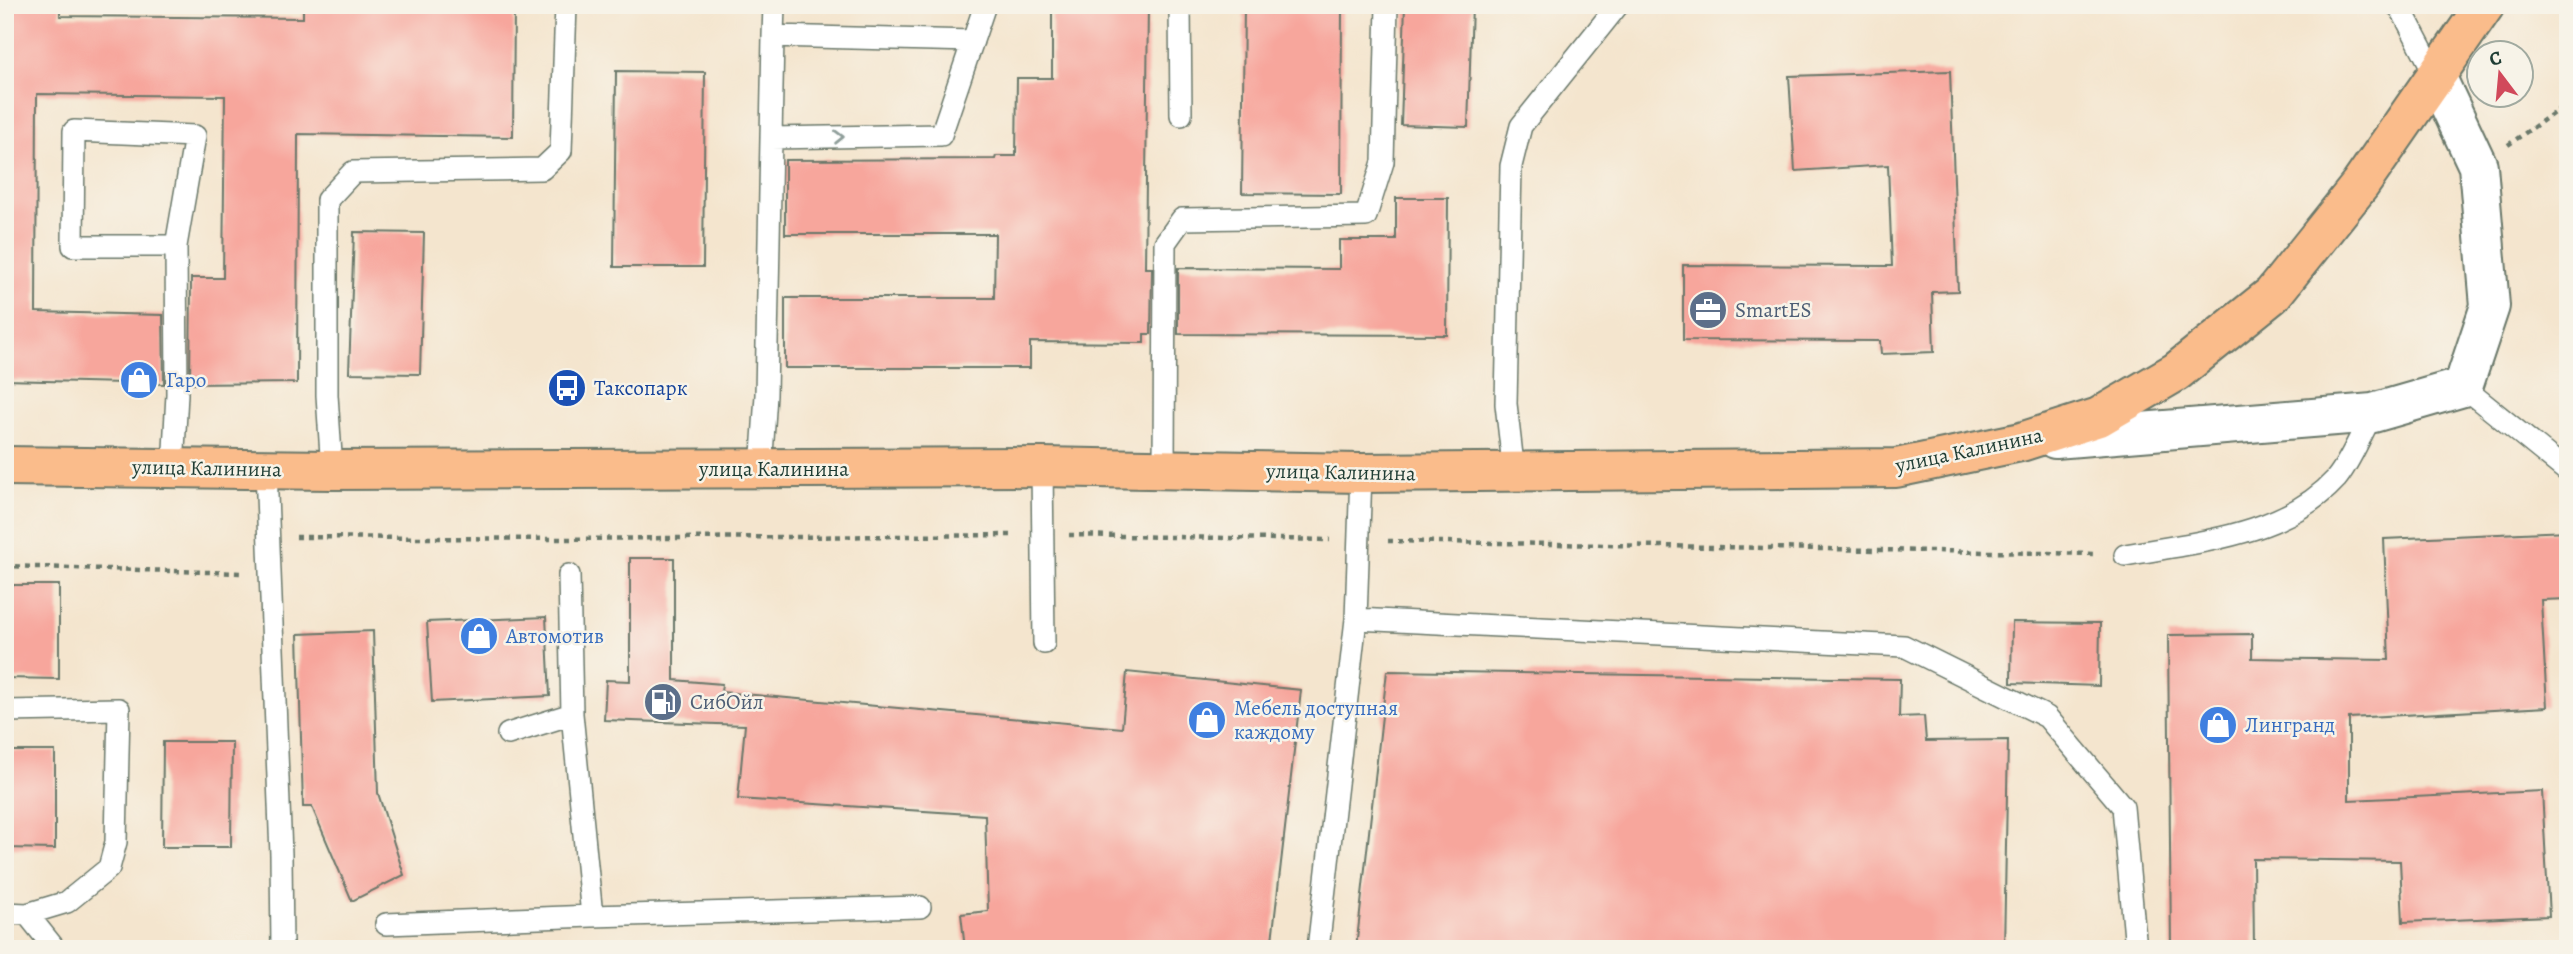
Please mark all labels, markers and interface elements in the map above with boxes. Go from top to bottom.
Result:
north arrow [2464,38,2534,108]
text: С [2486,45,2505,73]
one-way arrow [834,129,845,145]
office icon: SmartES [1687,289,1729,331]
place label: SmartES [1735,296,1812,324]
shop icon: Гаро [118,359,160,401]
place label: Гаро [166,366,206,394]
bus stop icon: Таксопарк [546,367,588,409]
place label: Таксопарк [594,374,688,402]
street label: улица Калинина [1892,421,2045,479]
street label: улица Калинина [131,453,282,483]
street label: улица Калинина [698,455,849,483]
street label: улица Калинина [1265,457,1416,487]
shop icon: Автомотив [458,615,500,657]
place label: Автомотив [505,622,604,650]
fuel station icon: СибОйл [642,681,684,723]
place label: СибОйл [690,688,763,716]
place label: Мебель доступная каждому [1234,694,1398,746]
shop icon: Мебель доступная каждому [1186,699,1228,741]
shop icon: Лингранд [2197,704,2239,746]
place label: Лингранд [2245,711,2335,739]

